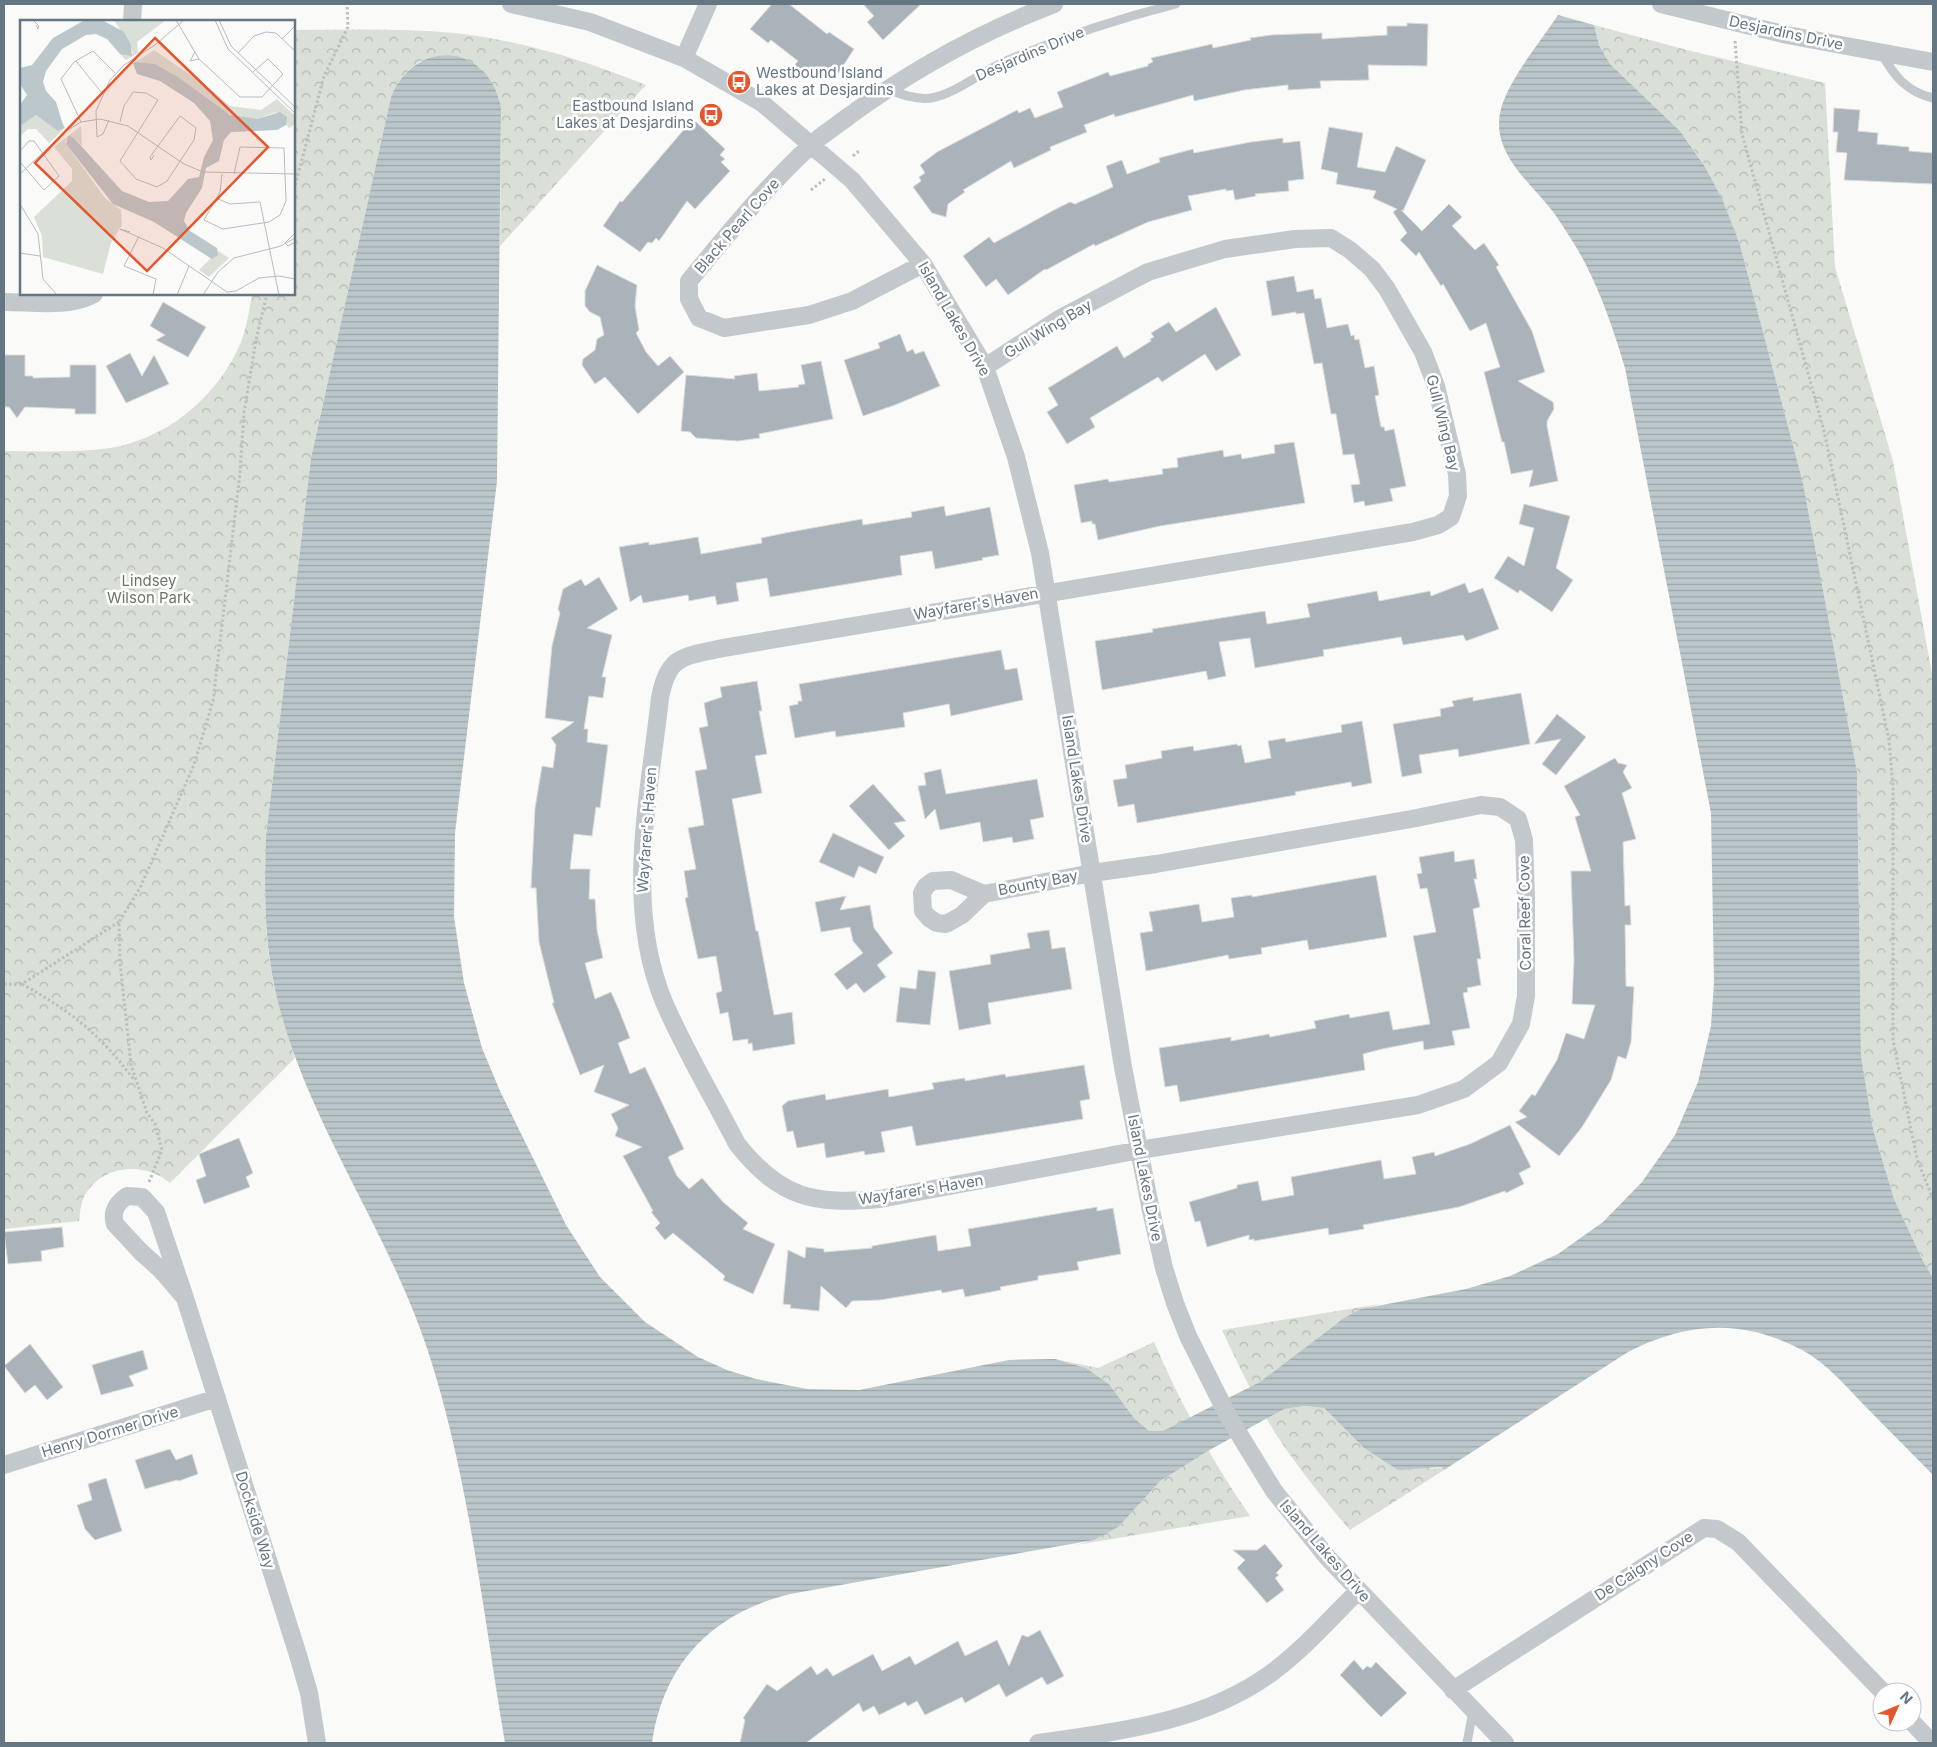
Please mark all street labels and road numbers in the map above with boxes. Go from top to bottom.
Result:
street label: Desjardins Drive [1727,11,1845,54]
street label: Desjardins Drive [973,22,1087,85]
street label: Black Pearl Cove [690,174,783,277]
street label: Island Lakes Drive [914,258,995,379]
street label: Gull Wing Bay [1001,295,1095,362]
street label: Gull Wing Bay [1422,373,1465,474]
street label: Wayfarer's Haven [912,583,1040,624]
street label: Island Lakes Drive [1058,714,1097,844]
street label: Wayfarer's Haven [633,766,660,894]
street label: Coral Reef Cove [1514,855,1535,971]
street label: Bounty Bay [996,865,1080,900]
street label: Island Lakes Drive [1124,1113,1167,1243]
street label: Wayfarer's Haven [857,1170,985,1209]
street label: Henry Dormer Drive [39,1402,181,1461]
street label: Dockside Way [232,1469,279,1571]
street label: Island Lakes Drive [1276,1496,1375,1606]
street label: De Caigny Cove [1591,1527,1697,1605]

